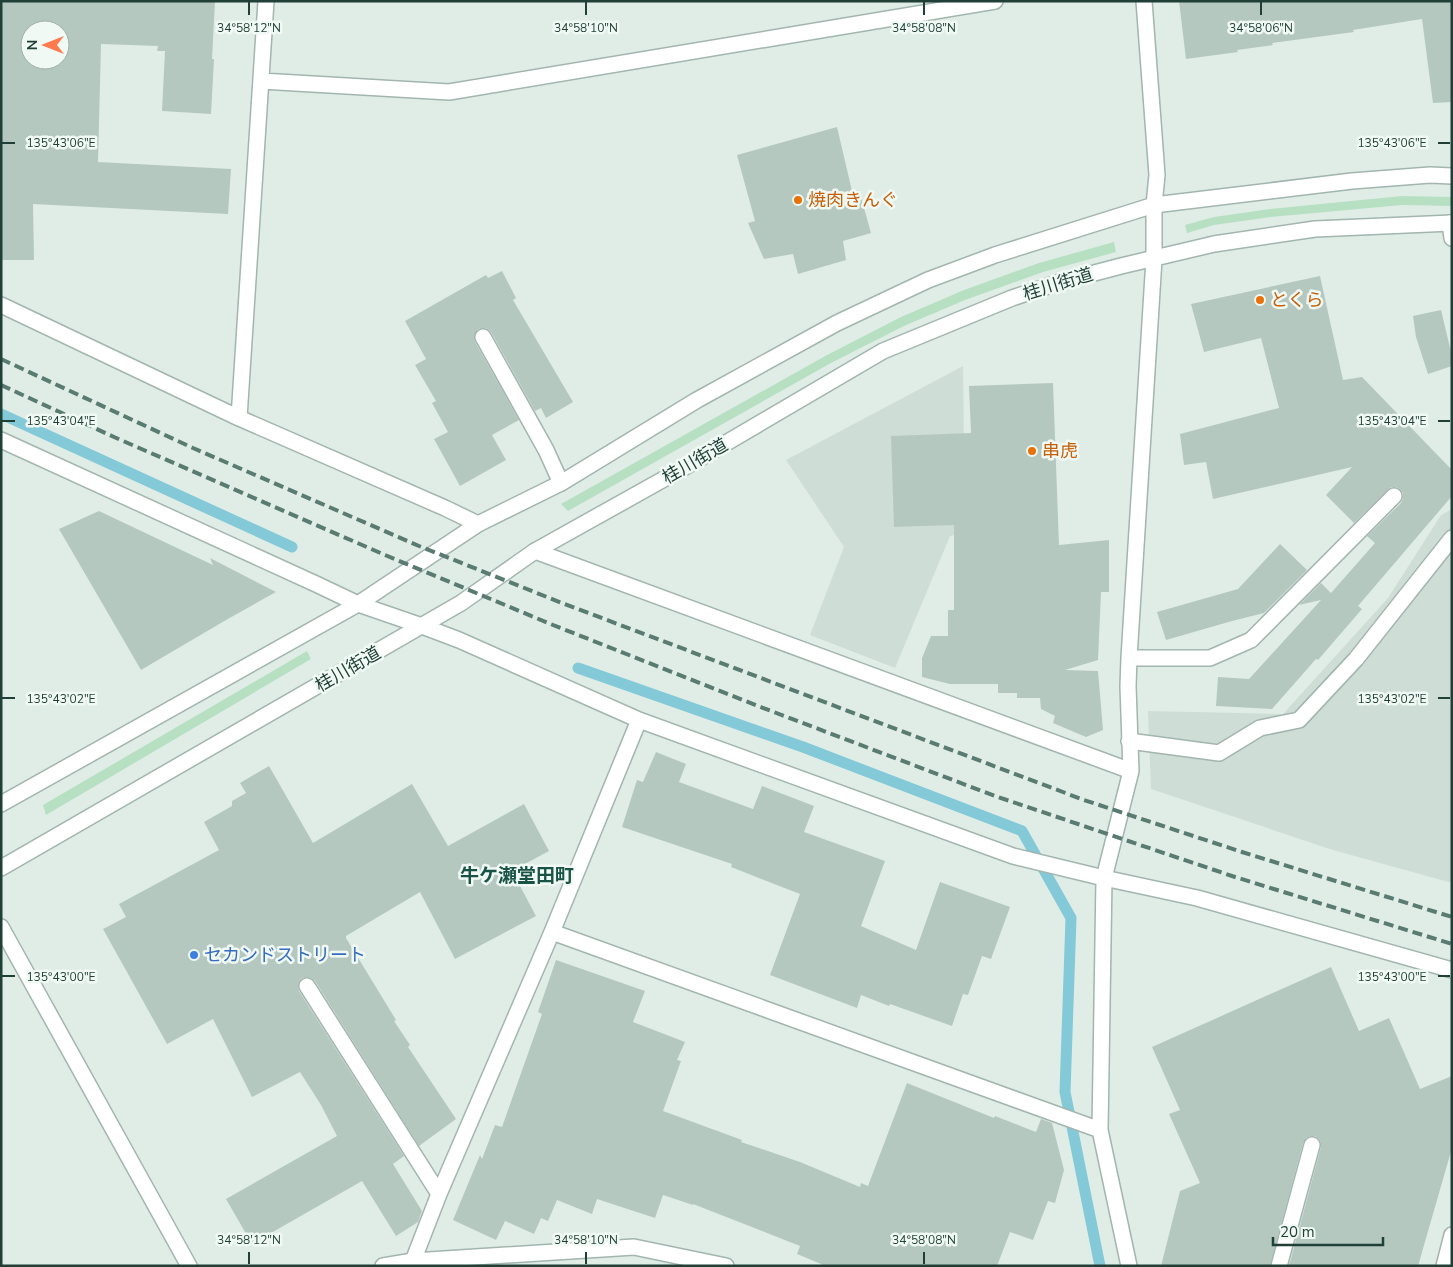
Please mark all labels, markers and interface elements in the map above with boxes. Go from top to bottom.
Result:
north arrow [20,20,70,70]
text: 34°58'12"N [217,20,281,36]
text: 34°58'10"N [554,20,618,36]
text: 34°58'08"N [892,20,956,36]
text: 34°58'06"N [1229,20,1293,36]
text: N [23,40,42,50]
text: 135°43'06"E [26,135,96,151]
text: 135°43'06"E [1357,135,1427,151]
place label: 焼肉きんぐ [808,188,898,212]
marker: 焼肉きんぐ [792,194,804,206]
street label: 桂川街道 [1020,262,1096,306]
place label: とくら [1270,288,1323,312]
marker: とくら [1254,294,1266,306]
text: 135°43'04"E [26,413,96,429]
text: 135°43'04"E [1357,413,1427,429]
street label: 桂川街道 [658,433,732,489]
place label: 串虎 [1042,439,1078,463]
marker: 串虎 [1026,445,1038,457]
street label: 桂川街道 [311,641,385,697]
text: 135°43'02"E [26,691,96,707]
text: 135°43'02"E [1357,691,1427,707]
district label: 牛ケ瀬堂田町 [460,863,574,889]
place label: セカンドストリート [204,943,366,967]
marker: セカンドストリート [188,949,200,961]
text: 135°43'00"E [26,969,96,985]
text: 135°43'00"E [1357,969,1427,985]
scale bar [1273,1214,1383,1246]
text: 20 m [1280,1222,1315,1242]
text: 34°58'12"N [217,1232,281,1248]
text: 34°58'10"N [554,1232,618,1248]
text: 34°58'08"N [892,1232,956,1248]

